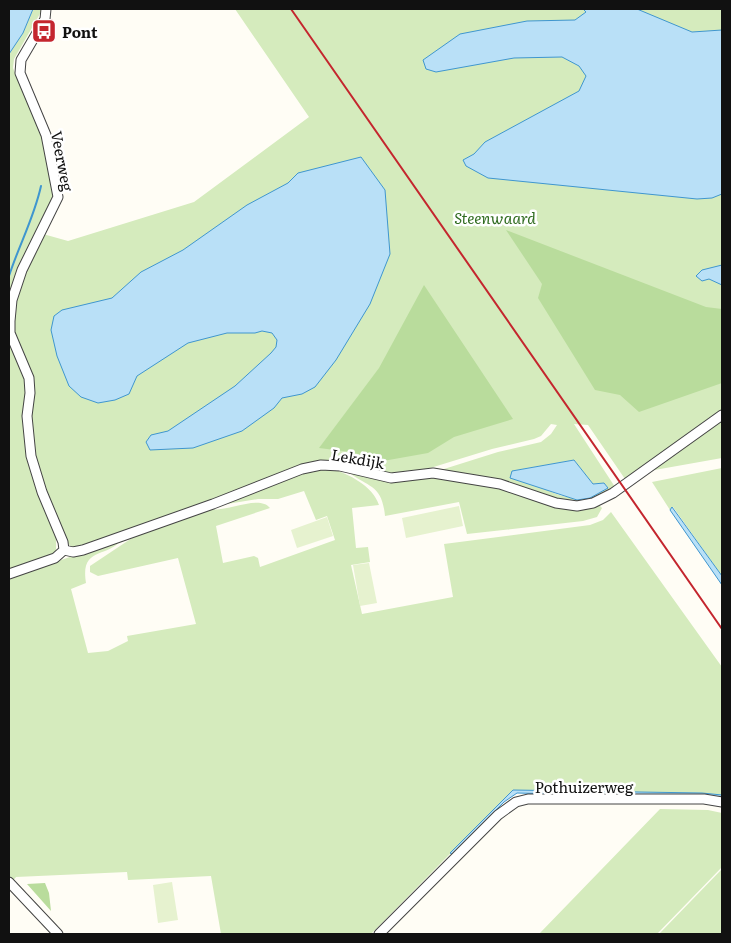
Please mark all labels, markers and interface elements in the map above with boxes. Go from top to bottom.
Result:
bus stop icon: Pont [31,18,57,44]
place label: Pont [62,20,98,43]
street label: Veerweg [46,129,80,194]
park label: Steenwaard [454,206,536,229]
street label: Lekdijk [330,442,387,474]
street label: Pothuizerweg [535,775,634,798]

